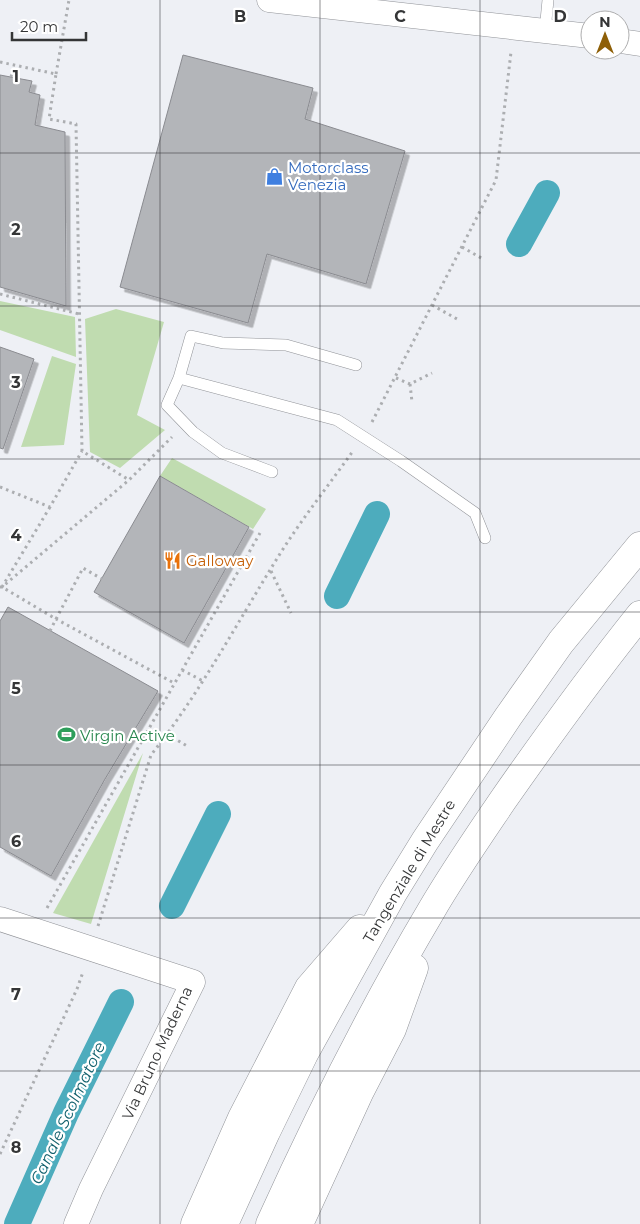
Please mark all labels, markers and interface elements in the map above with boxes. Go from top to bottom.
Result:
text: B [234,7,246,26]
text: C [394,7,406,26]
text: D [553,7,567,26]
scale bar [12,10,86,42]
north arrow [580,10,630,60]
text: N [599,13,611,31]
text: 20 m [20,17,58,36]
text: 1 [13,67,19,86]
place label: Motorclass Venezia [288,158,369,194]
shop icon: Motorclass Venezia [264,166,284,186]
text: 2 [11,220,21,239]
text: 3 [10,373,21,392]
text: 4 [10,526,22,545]
restaurant icon: Galloway [162,550,182,570]
place label: Galloway [186,551,254,570]
text: 5 [11,679,21,698]
sports icon: Virgin Active [56,725,76,745]
place label: Virgin Active [80,726,175,745]
street label: Tangenziale di Mestre [359,796,459,946]
text: 6 [11,832,21,851]
street label: Via Bruno Maderna [118,983,196,1123]
text: 7 [11,985,21,1004]
water label: Canale Scolmatore [27,1039,109,1187]
text: 8 [11,1138,21,1157]

